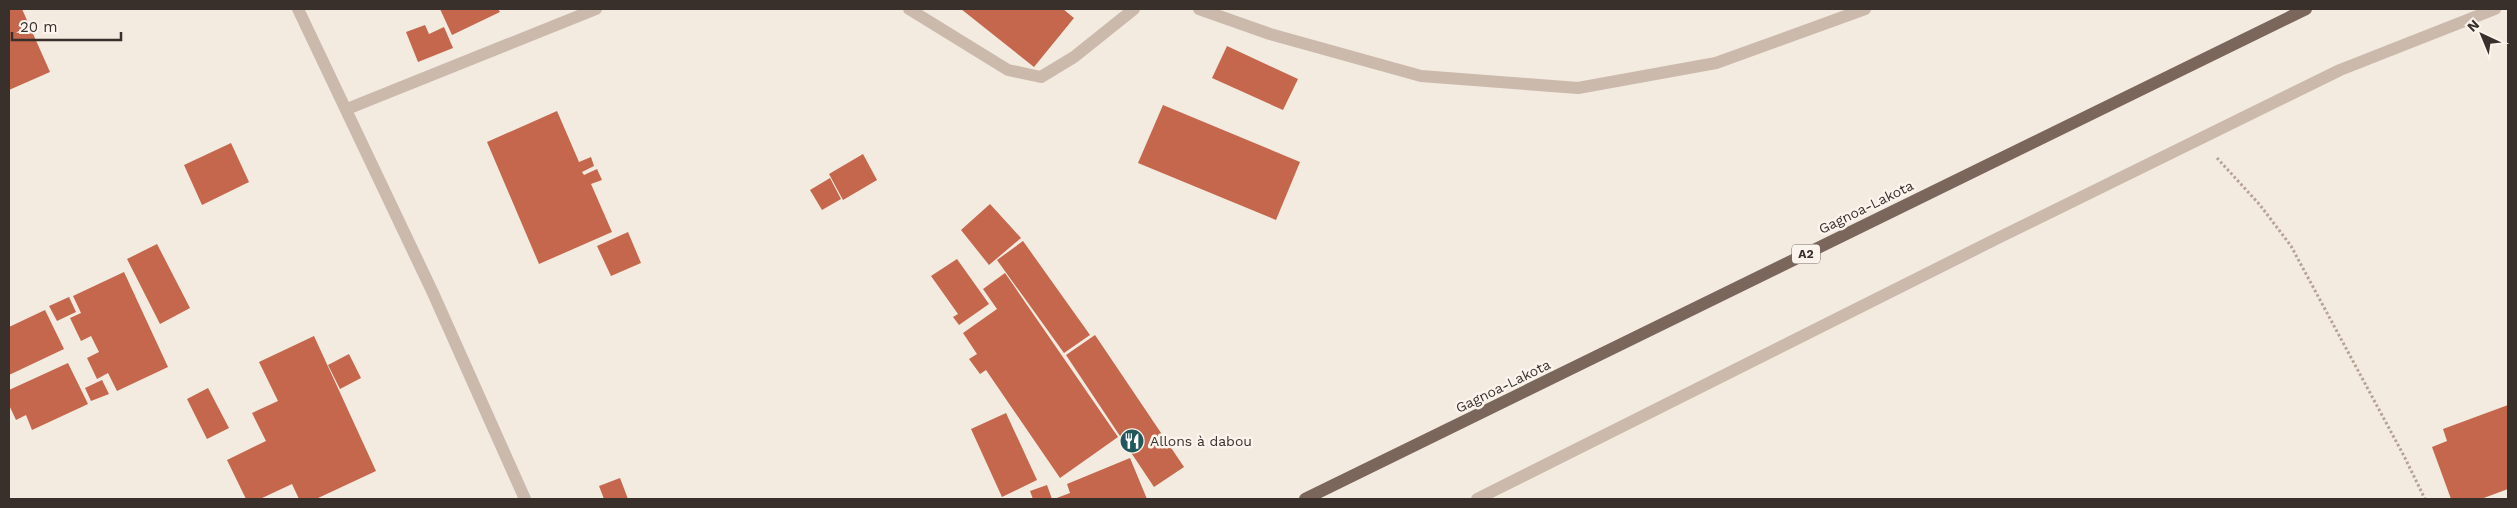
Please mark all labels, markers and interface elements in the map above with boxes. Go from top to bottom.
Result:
scale bar [12,10,121,42]
north arrow [2457,10,2507,60]
text: N [2464,16,2482,35]
text: 20 m [20,18,58,36]
street label: Gagnoa-Lakota [1816,177,1916,237]
road number: A2 [1792,244,1820,264]
street label: Gagnoa-Lakota [1453,356,1553,416]
restaurant icon: Allons à dabou [1119,428,1145,454]
place label: Allons à dabou [1150,433,1252,449]

